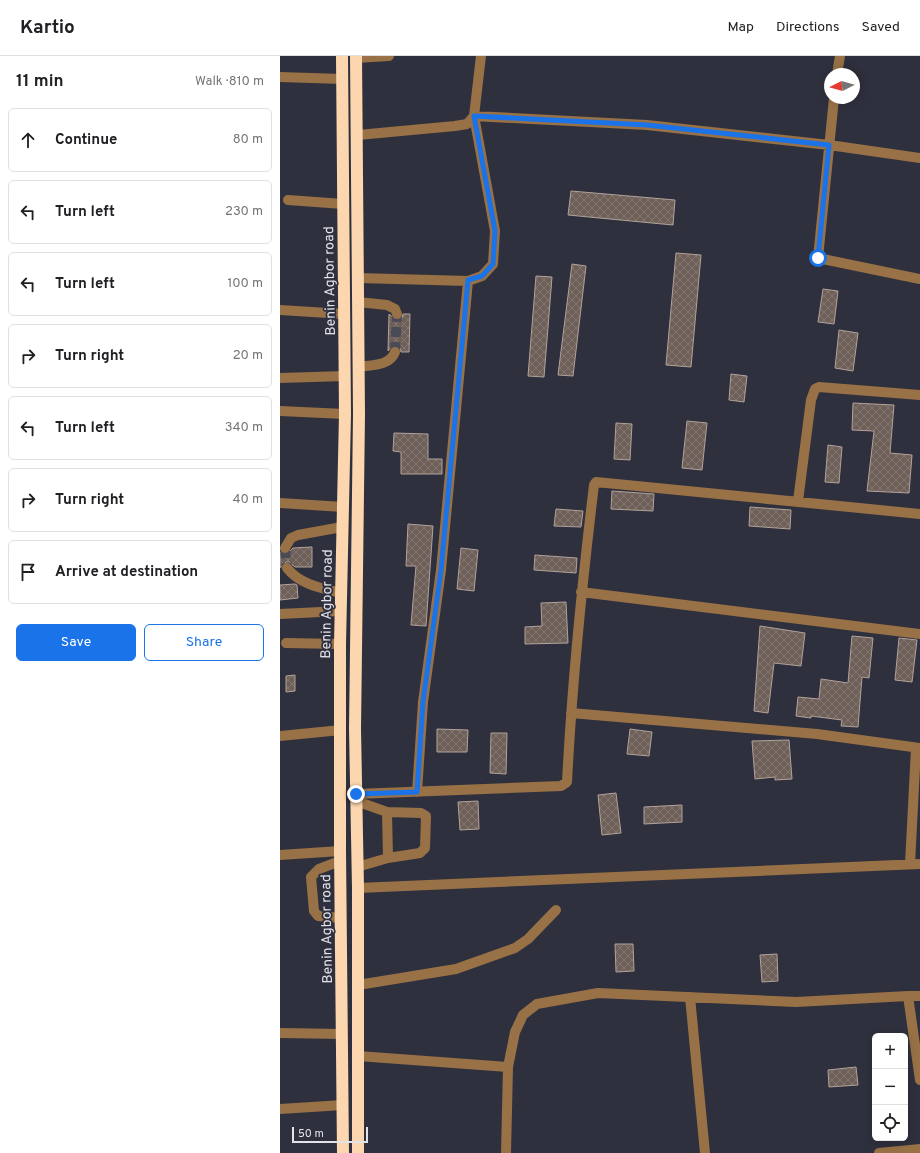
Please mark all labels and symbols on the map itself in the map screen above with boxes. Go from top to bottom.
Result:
north arrow [824,68,860,104]
street label: Benin Agbor road [321,226,340,336]
route start [809,249,827,267]
street label: Benin Agbor road [318,549,337,659]
route end [347,785,365,803]
street label: Benin Agbor road [318,874,337,984]
scale bar [292,1125,368,1144]

